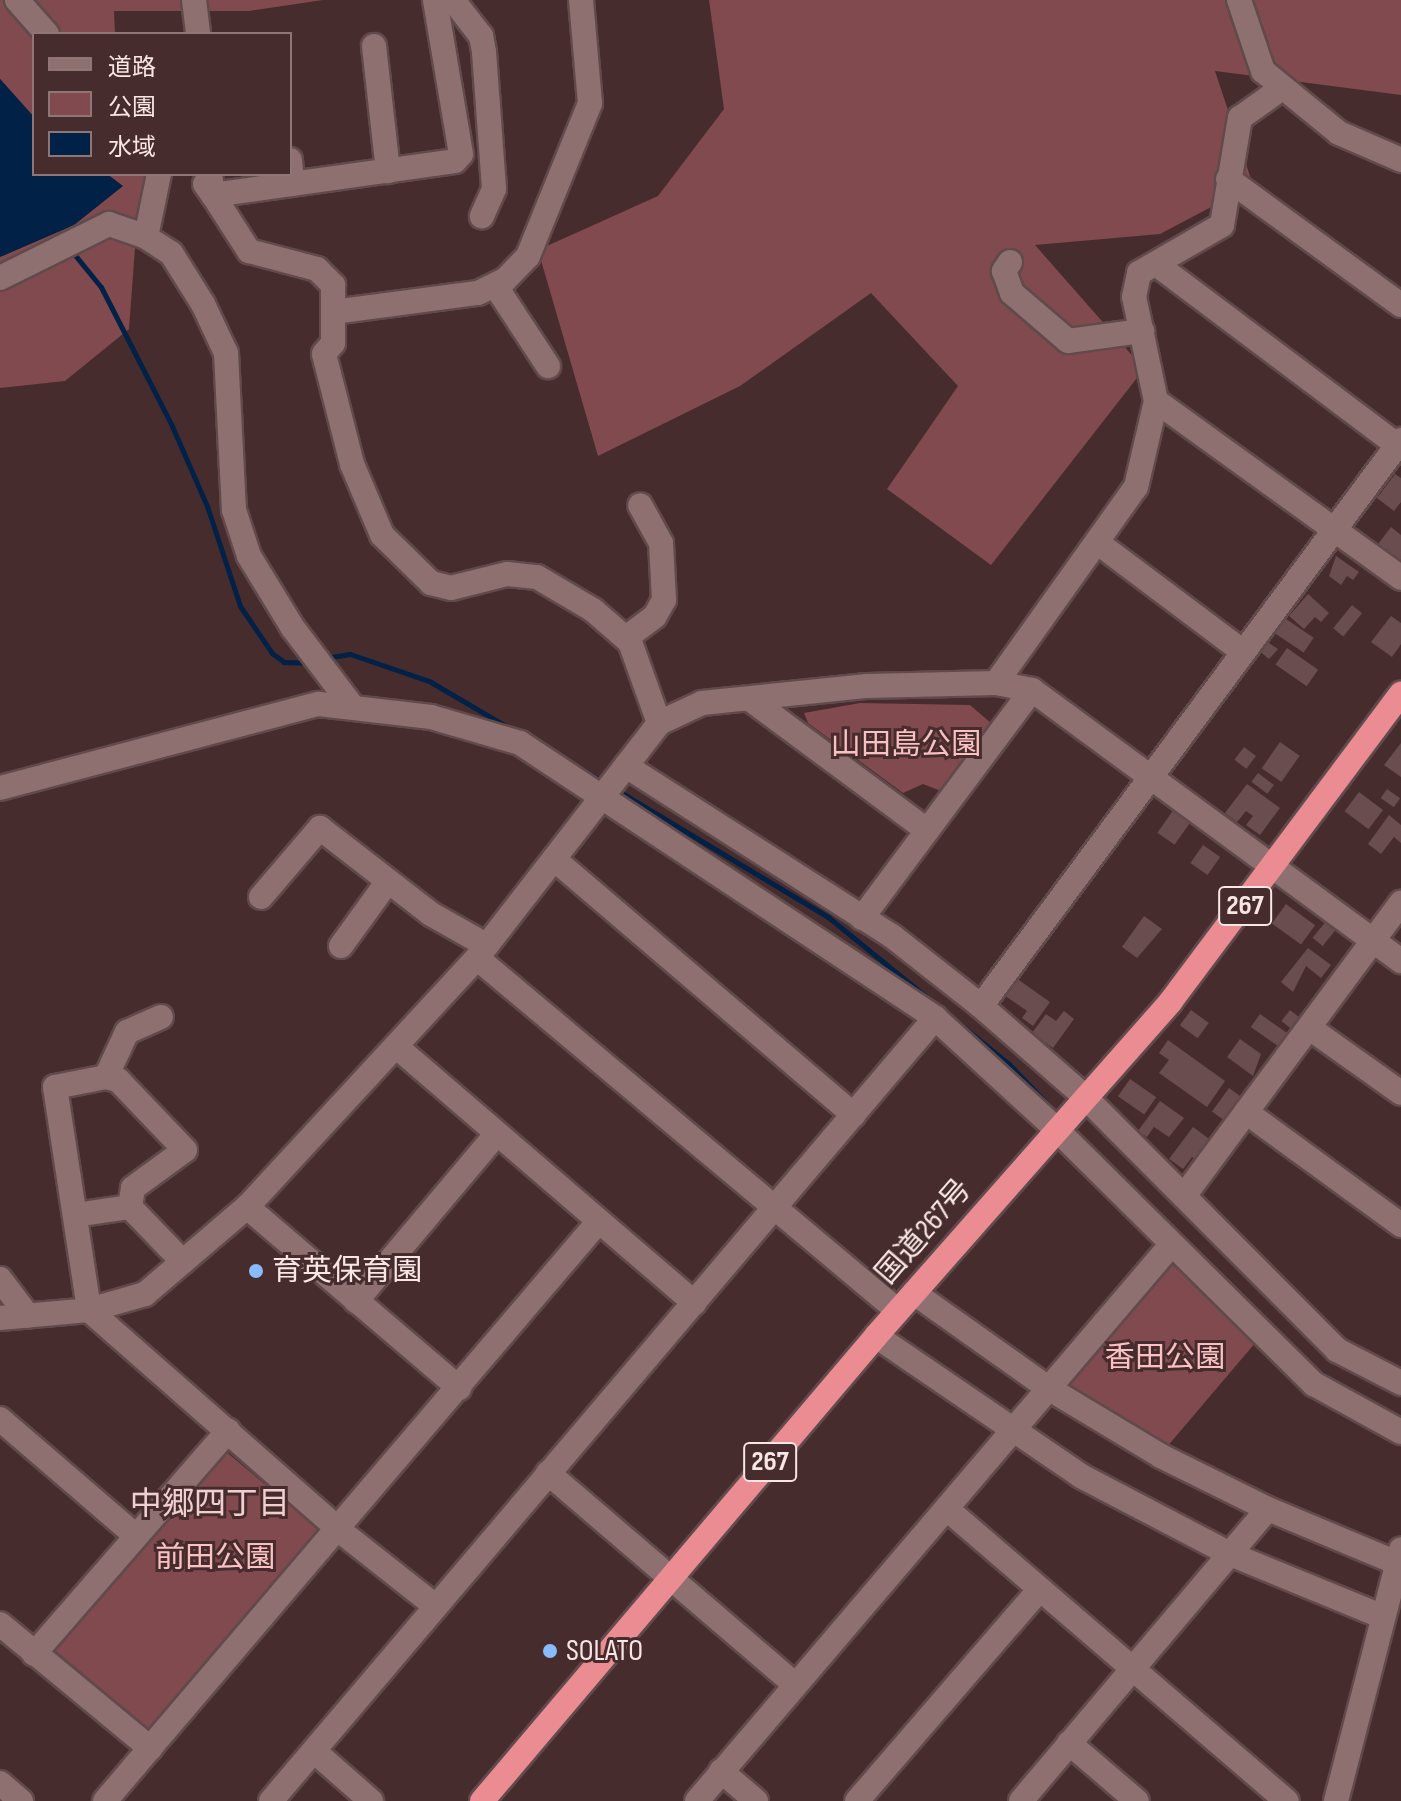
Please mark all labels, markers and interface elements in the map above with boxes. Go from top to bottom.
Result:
legend [32,32,292,176]
text: 道路 [108,53,156,82]
text: 公園 [108,93,156,122]
text: 水域 [108,133,156,162]
park label: 山田島公園 [831,727,981,763]
road number: 267 [1217,882,1273,930]
street label: 国道267号 [869,1172,979,1292]
place label: 育英保育園 [272,1253,422,1289]
marker: 育英保育園 [247,1262,265,1280]
park label: 香田公園 [1105,1340,1225,1376]
road number: 267 [742,1438,798,1486]
district label: 中郷四丁目 [130,1486,290,1524]
park label: 前田公園 [155,1540,275,1576]
place label: SOLATO [566,1633,643,1669]
marker: SOLATO [541,1642,559,1660]

